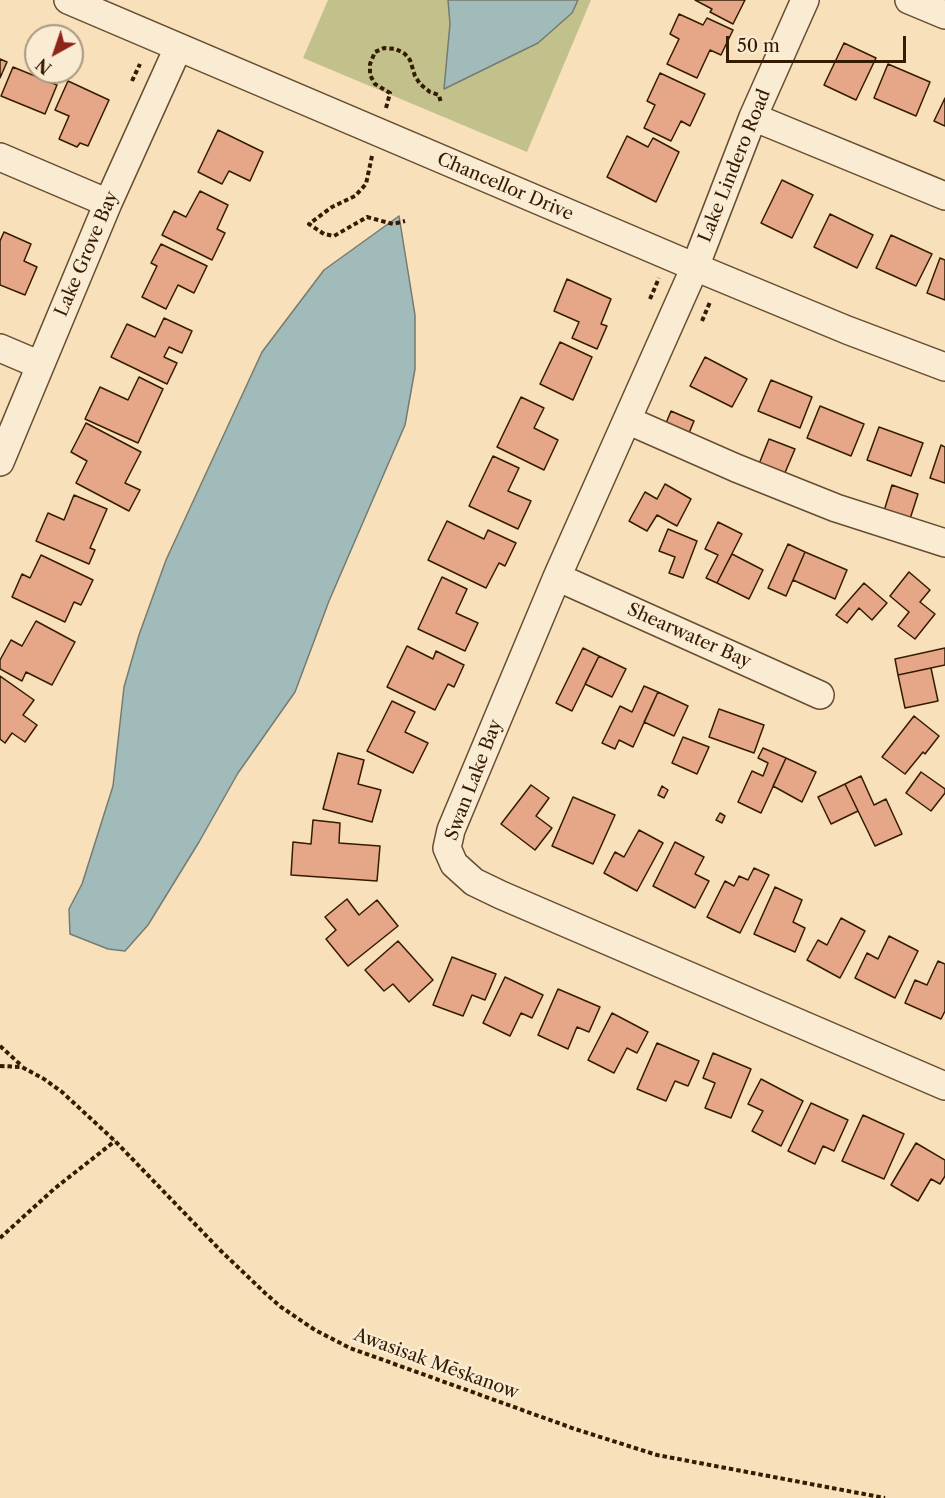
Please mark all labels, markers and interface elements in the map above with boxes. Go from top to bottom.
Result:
north arrow [24,24,84,84]
scale bar [729,24,909,62]
text: 50 m [737,35,780,57]
text: N [32,54,55,78]
street label: Lake Lindero Road [694,86,776,246]
street label: Chancellor Drive [433,148,577,226]
street label: Lake Grove Bay [51,188,123,320]
street label: Shearwater Bay [624,599,754,673]
street label: Swan Lake Bay [441,716,507,844]
street label: Awasisak Mēskanow [351,1324,521,1404]

